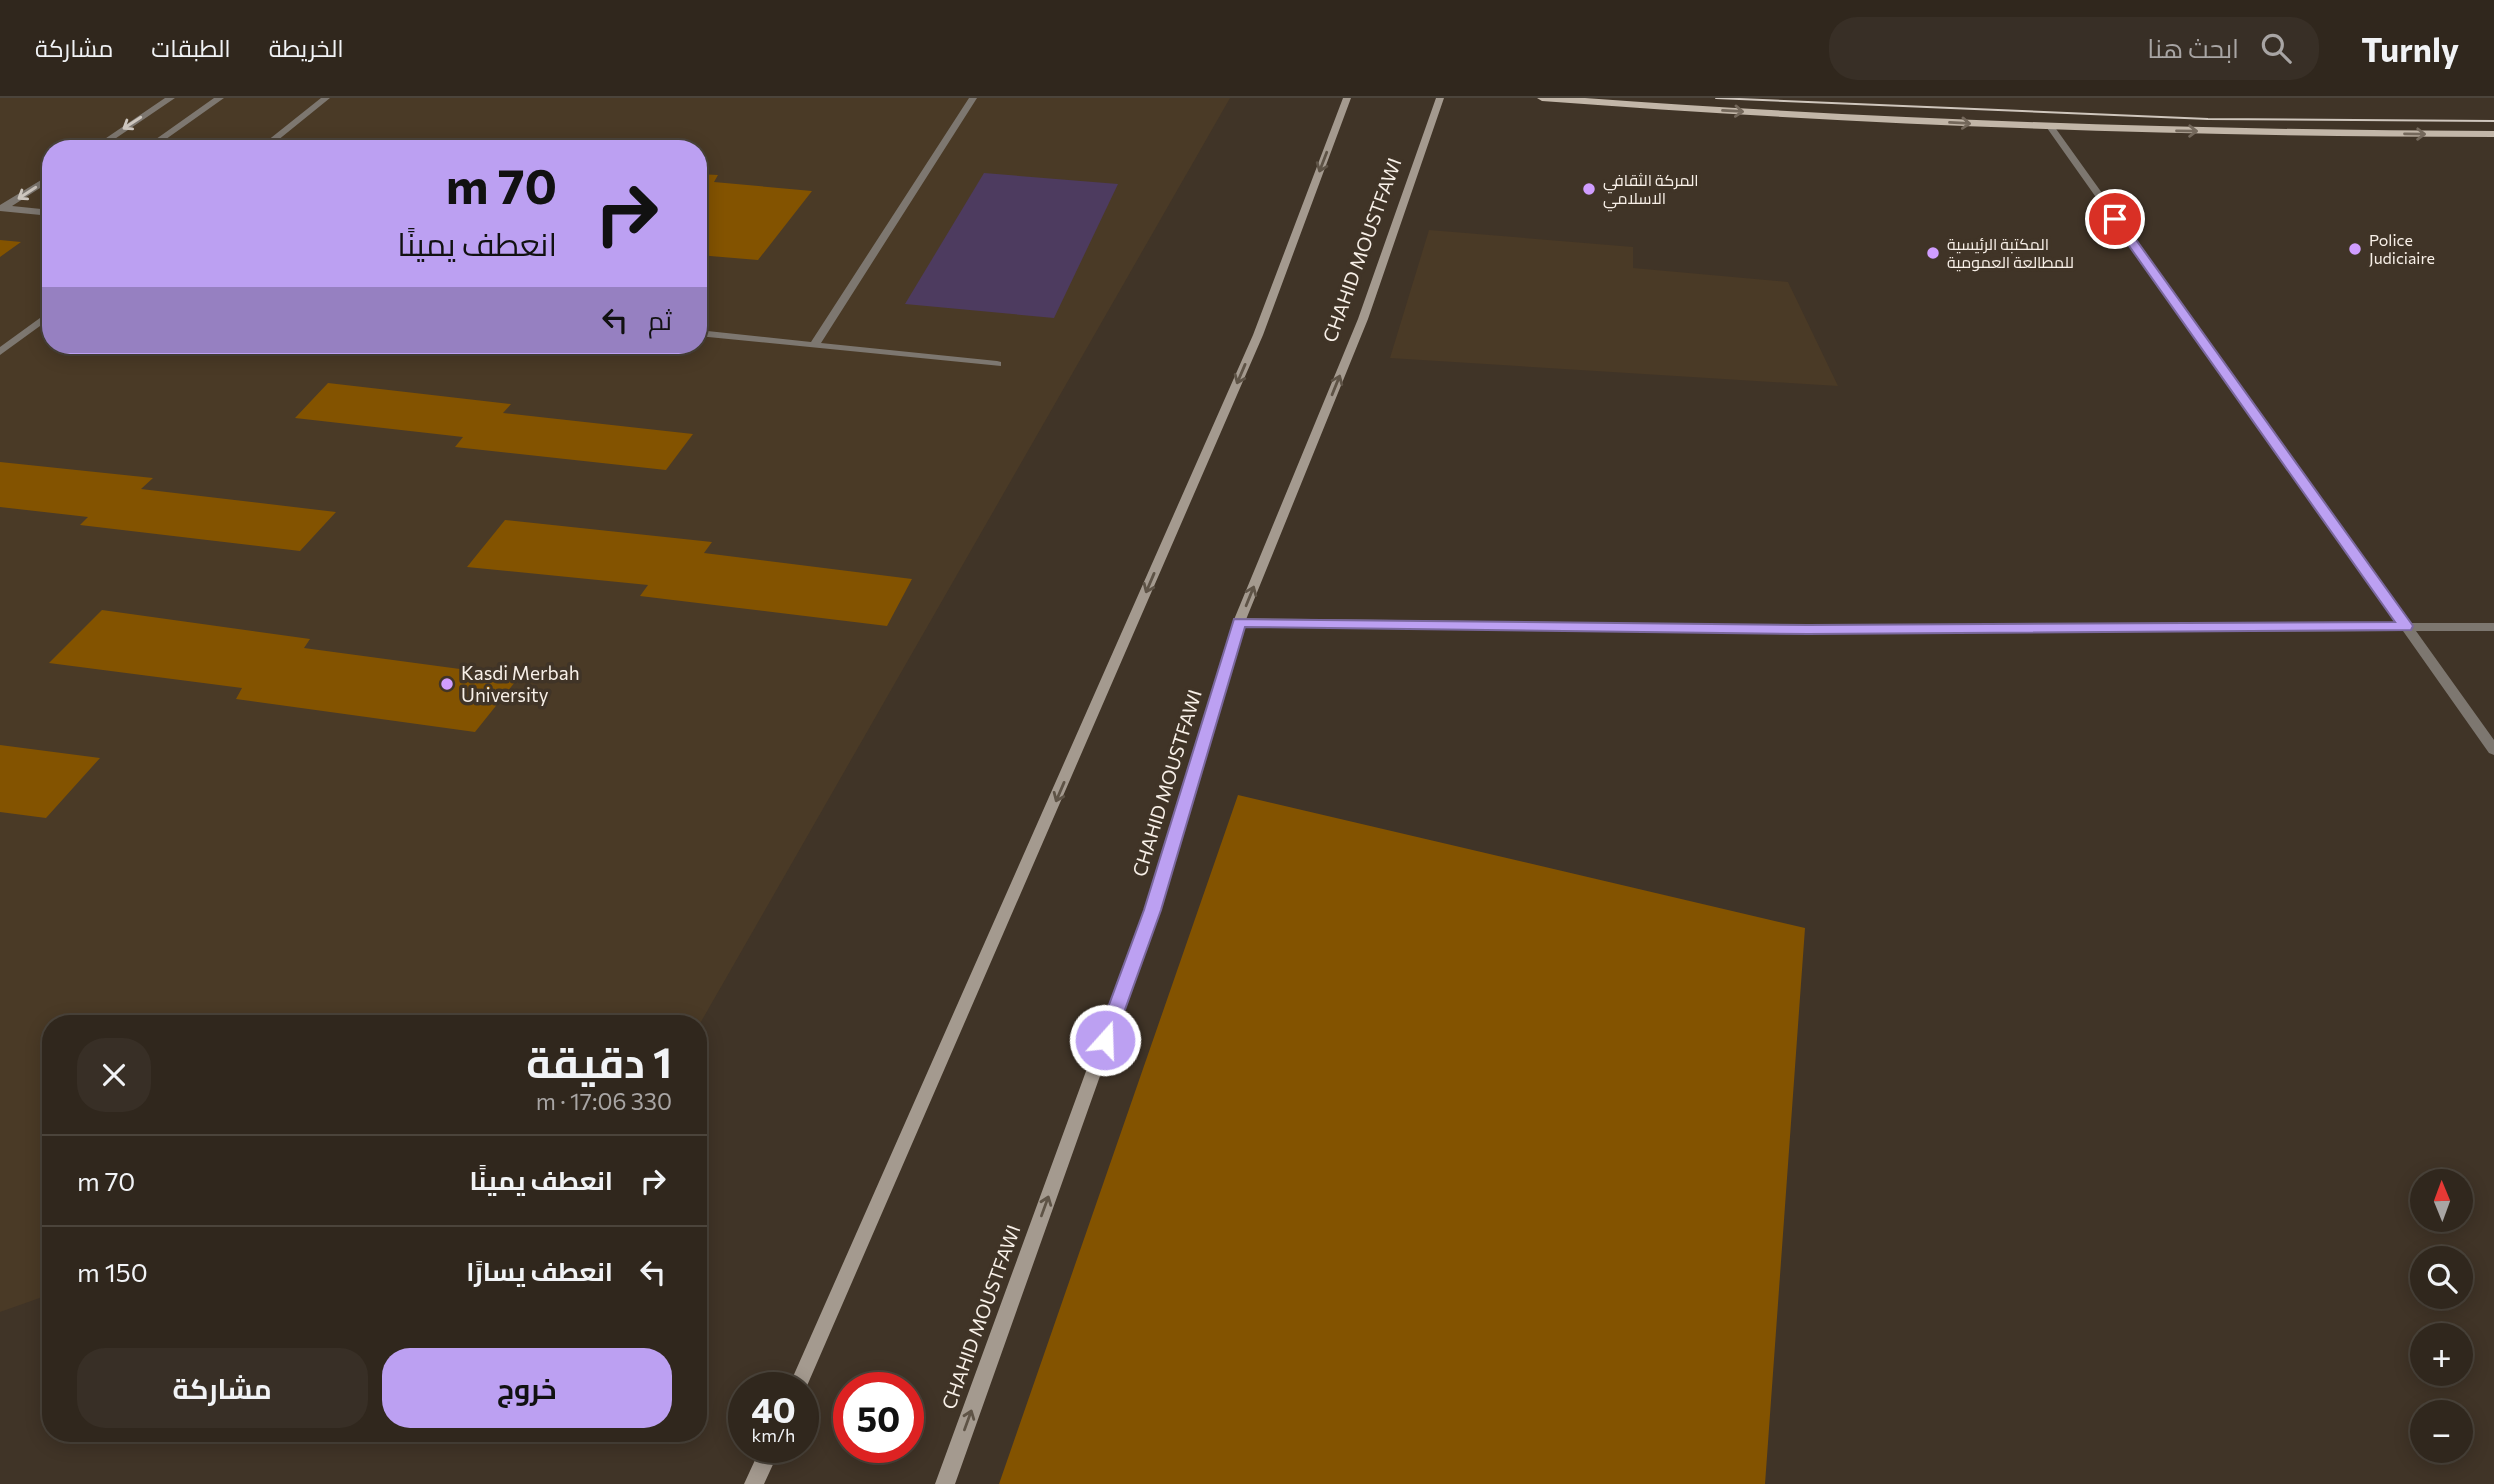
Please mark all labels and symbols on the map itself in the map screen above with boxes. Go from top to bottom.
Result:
one-way arrow [1721,105,1744,118]
one-way arrow [123,116,142,131]
one-way arrow [1948,117,1971,130]
one-way arrow [2175,124,2198,138]
one-way arrow [2403,127,2426,141]
one-way arrow [1315,150,1328,172]
street label: CHAHID MOUSTFAWI [1317,155,1406,345]
place label: المركة الثقافي الاسلامي [1603,170,1699,212]
marker: المركة الثقافي الاسلامي [1581,181,1597,197]
one-way arrow [18,185,37,200]
pin [2085,189,2145,249]
place label: Police Judiciaire [2369,230,2435,267]
place label: المكتبة الرئيسية للمطالعة العمومية [1947,234,2074,272]
marker: Police Judiciaire [2347,241,2363,257]
marker: المكتبة الرئيسية للمطالعة العمومية [1925,245,1941,261]
one-way arrow [1234,363,1247,384]
one-way arrow [1330,375,1343,396]
one-way arrow [1143,572,1156,593]
one-way arrow [1244,585,1257,607]
place label: Kasdi Merbah University [461,661,580,706]
marker: Kasdi Merbah University [439,676,455,692]
street label: CHAHID MOUSTFAWI [1127,687,1206,879]
one-way arrow [1053,780,1066,802]
position arrow [1068,1003,1142,1077]
north arrow [2410,1169,2473,1232]
one-way arrow [1040,1195,1052,1217]
street label: CHAHID MOUSTFAWI [936,1222,1025,1412]
speed limit sign: 50 [833,1372,924,1463]
one-way arrow [963,1409,975,1431]

